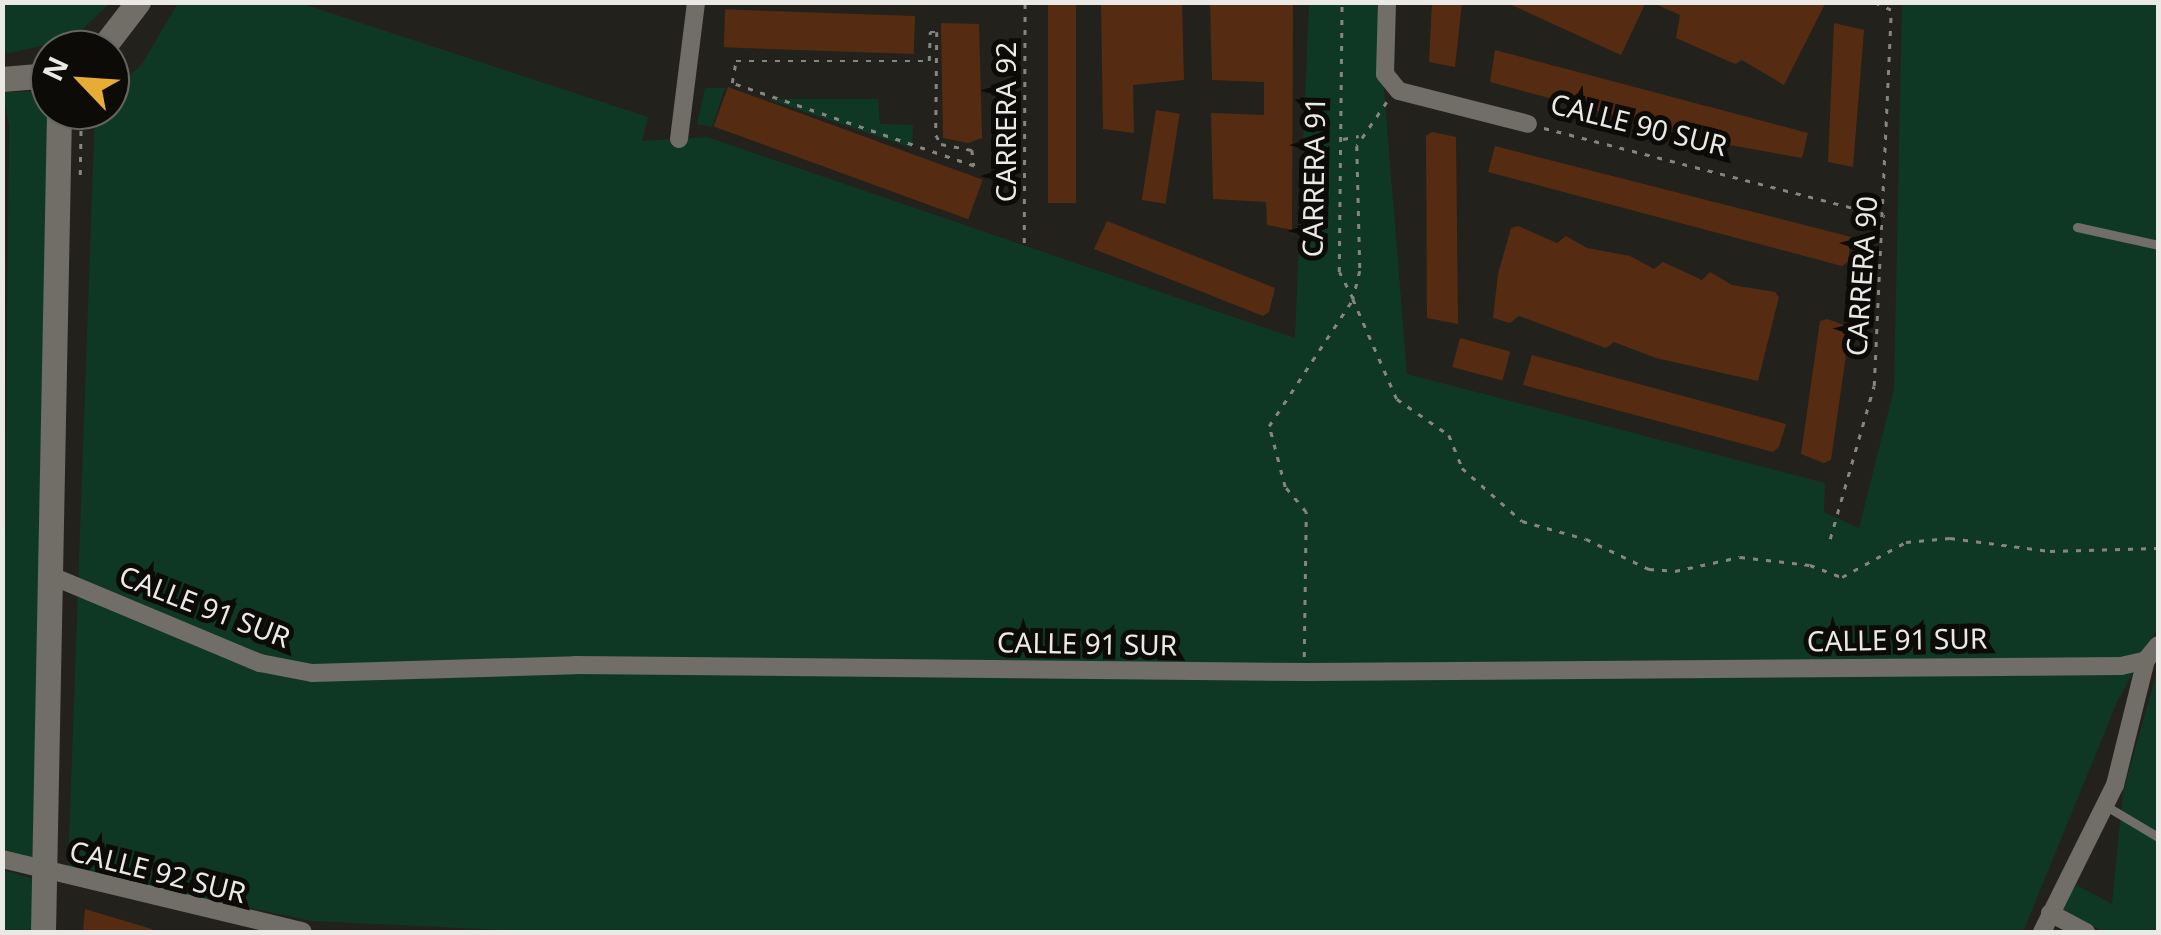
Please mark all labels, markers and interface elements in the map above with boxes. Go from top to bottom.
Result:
north arrow [30,30,130,130]
street label: CARRERA 92 [988,42,1022,202]
text: N [33,50,77,87]
street label: CALLE 90 SUR [1547,86,1731,162]
street label: CARRERA 91 [1295,96,1331,258]
street label: CARRERA 90 [1839,195,1883,357]
street label: CALLE 91 SUR [115,558,295,654]
street label: CALLE 91 SUR [1807,621,1987,657]
street label: CALLE 91 SUR [997,625,1177,661]
street label: CALLE 92 SUR [66,833,250,909]

